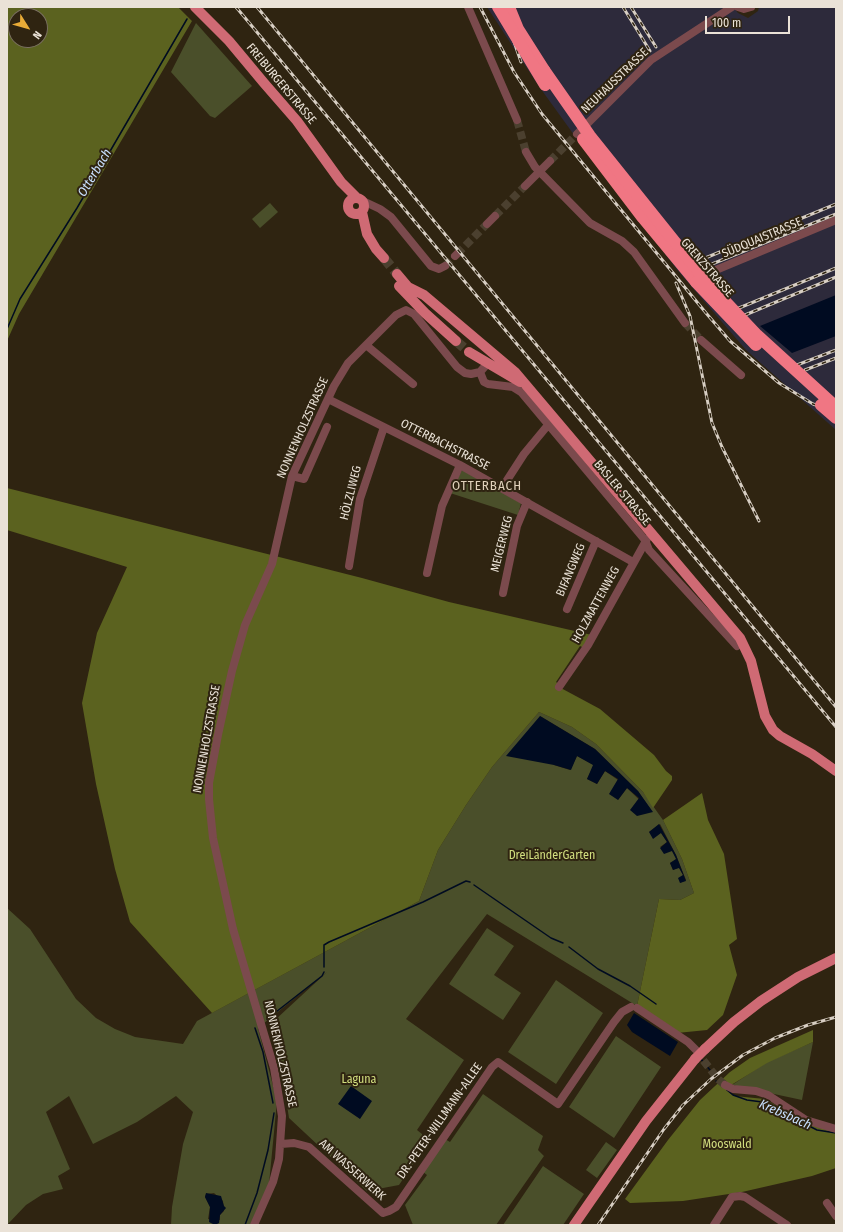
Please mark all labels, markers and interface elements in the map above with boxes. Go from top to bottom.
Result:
north arrow [8,8,48,48]
scale bar [707,8,792,34]
text: 100 m [712,16,741,30]
text: N [30,28,44,41]
street label: FREIBURGERSTRASSE [243,41,319,127]
street label: NEUHAUSSTRASSE [578,45,652,117]
water label: Otterbach [75,146,115,200]
street label: SÜDQUAISTRASSE [720,215,804,261]
street label: GRENZSTRASSE [678,236,736,300]
street label: NONNENHOLZSTRASSE [274,375,332,481]
street label: OTTERBACHSTRASSE [398,416,492,474]
street label: BASLER STRASSE [591,458,653,528]
street label: HÖLZLIWEG [337,464,365,522]
district label: OTTERBACH [452,478,522,494]
street label: MEIGERWEG [488,514,516,574]
street label: BIFANGWEG [553,541,589,599]
street label: HOLZMATTENWEG [569,564,623,646]
street label: NONNENHOLZSTRASSE [190,684,224,794]
park label: DreiLänderGarten [509,849,595,863]
street label: NONNENHOLZSTRASSE [261,999,299,1109]
street label: DR.-PETER-WILLMANN-ALLEE [394,1060,486,1182]
park label: Laguna [342,1073,376,1087]
water label: Krebsbach [756,1097,814,1133]
street label: AM WASSERWERK [316,1136,388,1204]
park label: Mooswald [702,1138,752,1152]

